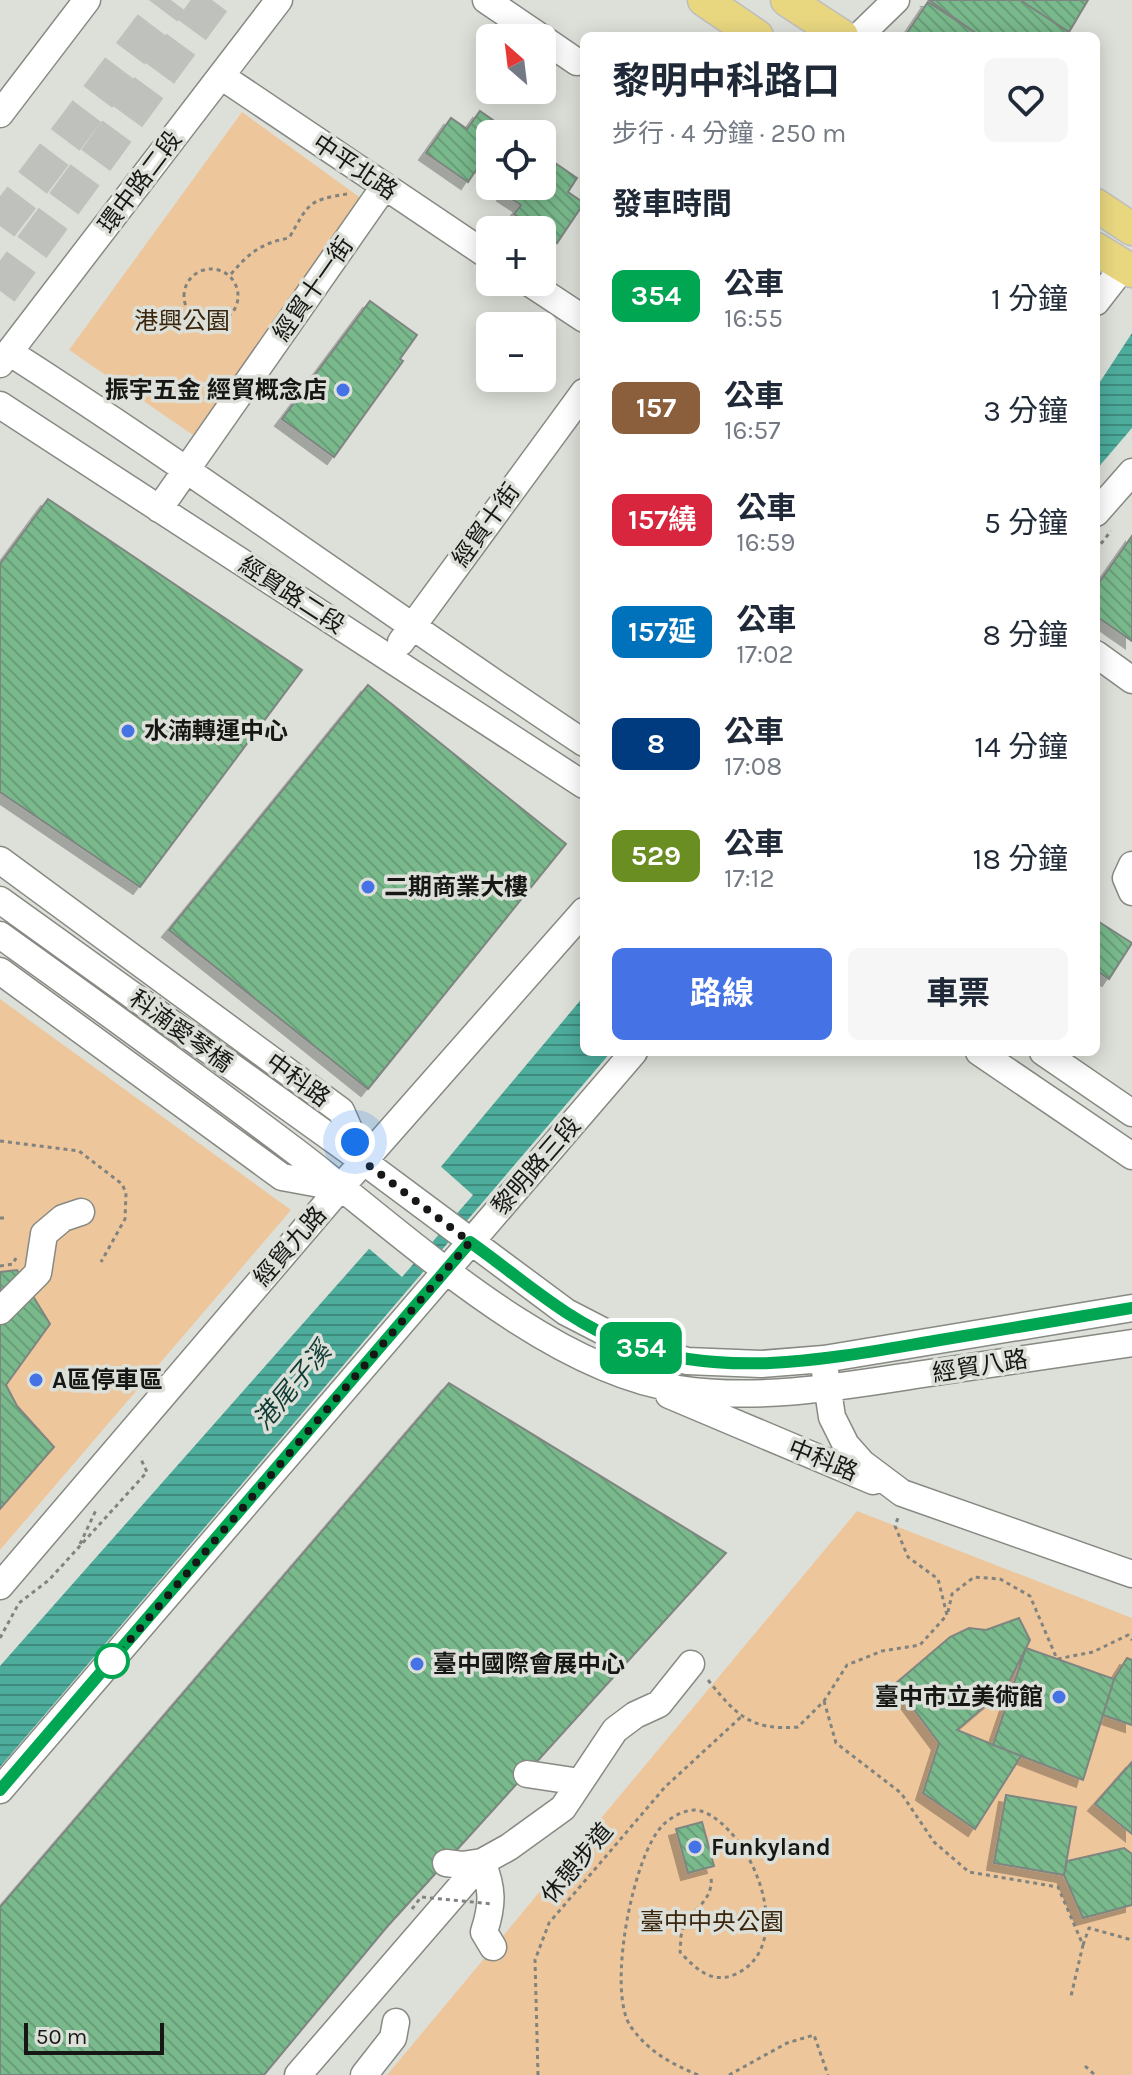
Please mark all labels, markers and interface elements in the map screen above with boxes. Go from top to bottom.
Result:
north arrow [476,24,556,104]
map controls [476,24,556,392]
button: heart [984,58,1068,142]
text: 黎明中科路口 [612,59,840,104]
text: 步行 · 4 分鐘 · 250 m [612,118,846,149]
button: locate [476,120,556,200]
street label: 環中路二段 [93,126,187,238]
street label: 中平北路 [307,129,403,205]
text: 發車時間 [612,186,732,222]
button: + [476,216,556,296]
street label: 經貿十一街 [267,232,359,346]
text: 公車 [724,266,784,302]
text: 354 [631,279,681,312]
text: 1 分鐘 [991,281,1068,317]
text: 16:55 [724,303,783,334]
park label: 港興公園 [134,307,230,335]
button: − [476,312,556,392]
place label: 振宇五金 經貿概念店 [105,376,327,404]
text: 公車 [724,378,784,414]
marker: 振宇五金 經貿概念店 [334,381,352,399]
text: 157 [636,391,676,424]
text: 3 分鐘 [983,393,1068,429]
text: 16:57 [724,415,780,446]
street label: 經貿十街 [446,478,526,572]
text: 公車 [736,490,796,526]
text: 157繞 [628,503,696,536]
text: 5 分鐘 [984,505,1068,541]
text: 16:59 [736,527,795,558]
street label: 經貿路二段 [234,551,350,639]
text: 公車 [736,602,796,638]
text: 157延 [628,615,696,648]
text: 8 分鐘 [982,617,1068,653]
text: 17:02 [736,639,794,670]
text: 公車 [724,714,784,750]
place label: 水湳轉運中心 [144,717,288,745]
marker: 水湳轉運中心 [119,722,137,740]
text: 8 [647,727,665,760]
text: 14 分鐘 [974,729,1068,765]
text: 17:08 [724,751,782,782]
text: 公車 [724,826,784,862]
text: 529 [631,839,681,872]
text: 18 分鐘 [973,841,1068,877]
text: 17:12 [724,863,774,894]
place label: 二期商業大樓 [384,873,528,901]
marker: 二期商業大樓 [359,878,377,896]
button: 路線 [612,948,832,1040]
button: 車票 [848,948,1068,1040]
street label: 科湳愛琴橋 [124,984,238,1078]
street label: 中科路 [261,1048,335,1112]
street label: 黎明路三段 [486,1112,586,1220]
your location [335,1122,375,1162]
street label: 經貿九路 [248,1201,332,1291]
line badge: 354 [595,1322,687,1374]
text: 354 [616,1331,666,1364]
water label: 港尾子溪 [247,1333,340,1436]
street label: 經貿八路 [930,1345,1030,1387]
place label: A區停車區 [52,1366,163,1394]
marker: A區停車區 [27,1371,45,1389]
street label: 中科路 [784,1434,862,1486]
unlabelled marker [95,1644,129,1678]
place label: 臺中國際會展中心 [433,1650,625,1678]
marker: 臺中國際會展中心 [408,1655,426,1673]
place label: 臺中市立美術館 [875,1683,1043,1711]
marker: 臺中市立美術館 [1050,1688,1068,1706]
street label: 休憩步道 [535,1817,619,1909]
place label: Funkyland [711,1833,831,1861]
marker: Funkyland [686,1838,704,1856]
park label: 臺中中央公園 [640,1908,784,1936]
scale bar [24,2019,164,2055]
text: 50 m [36,2024,87,2050]

